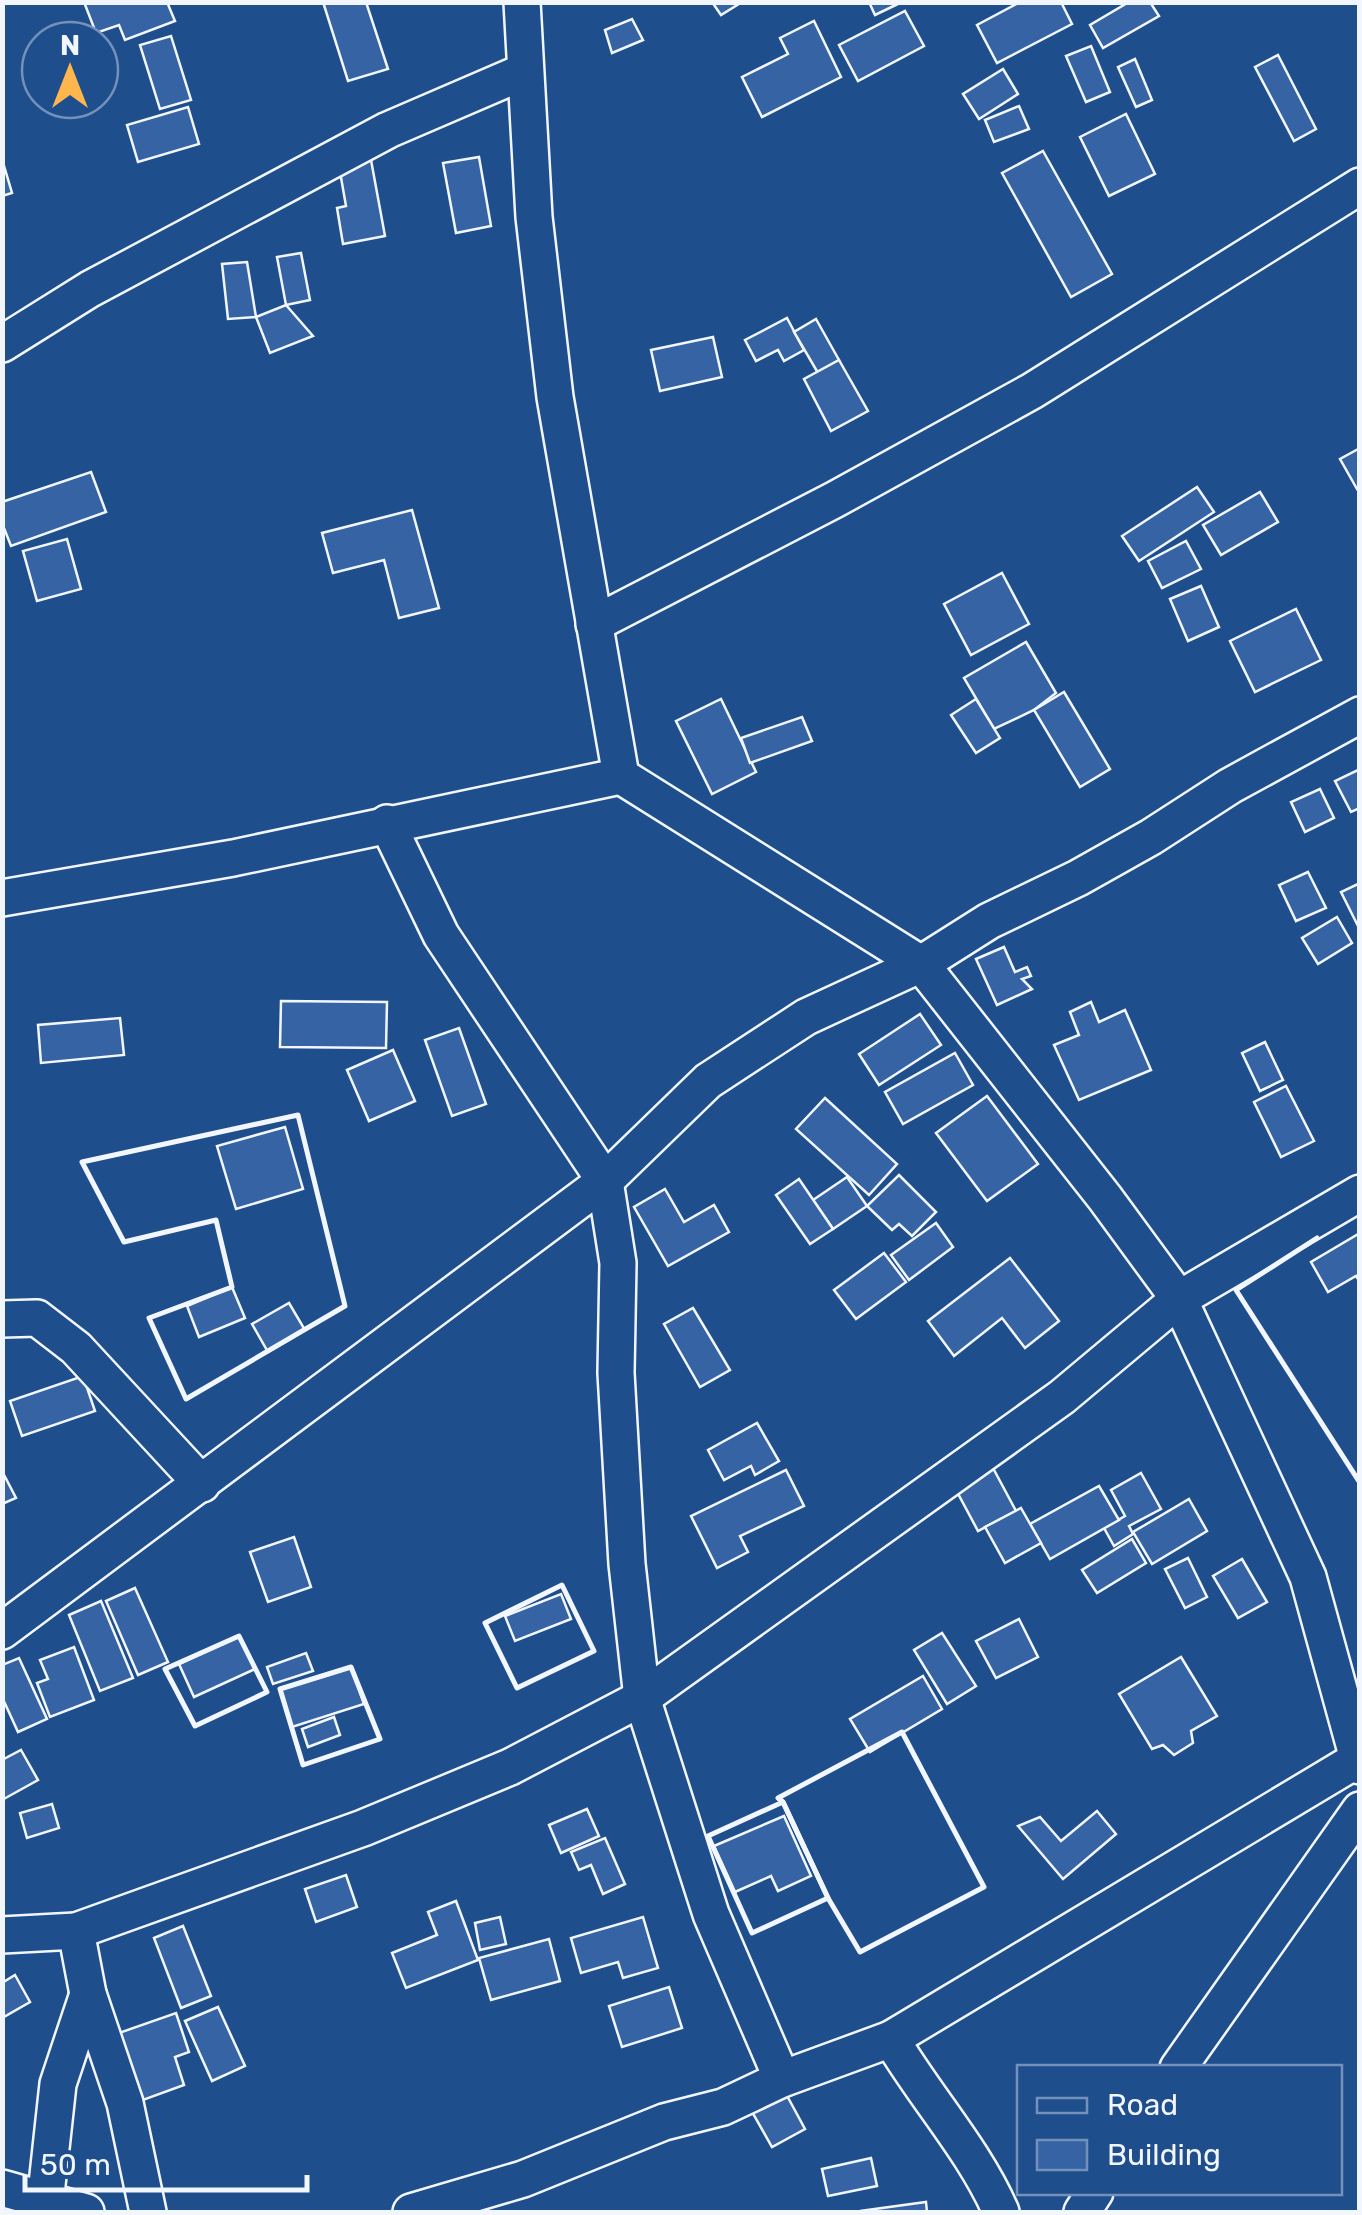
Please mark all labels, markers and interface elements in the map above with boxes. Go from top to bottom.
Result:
north arrow [20,20,120,120]
text: N [60,29,80,62]
legend [1017,2065,1342,2195]
text: Road [1107,2087,1178,2123]
scale bar [25,2130,308,2192]
text: Building [1107,2137,1221,2173]
text: 50 m [40,2147,111,2183]

